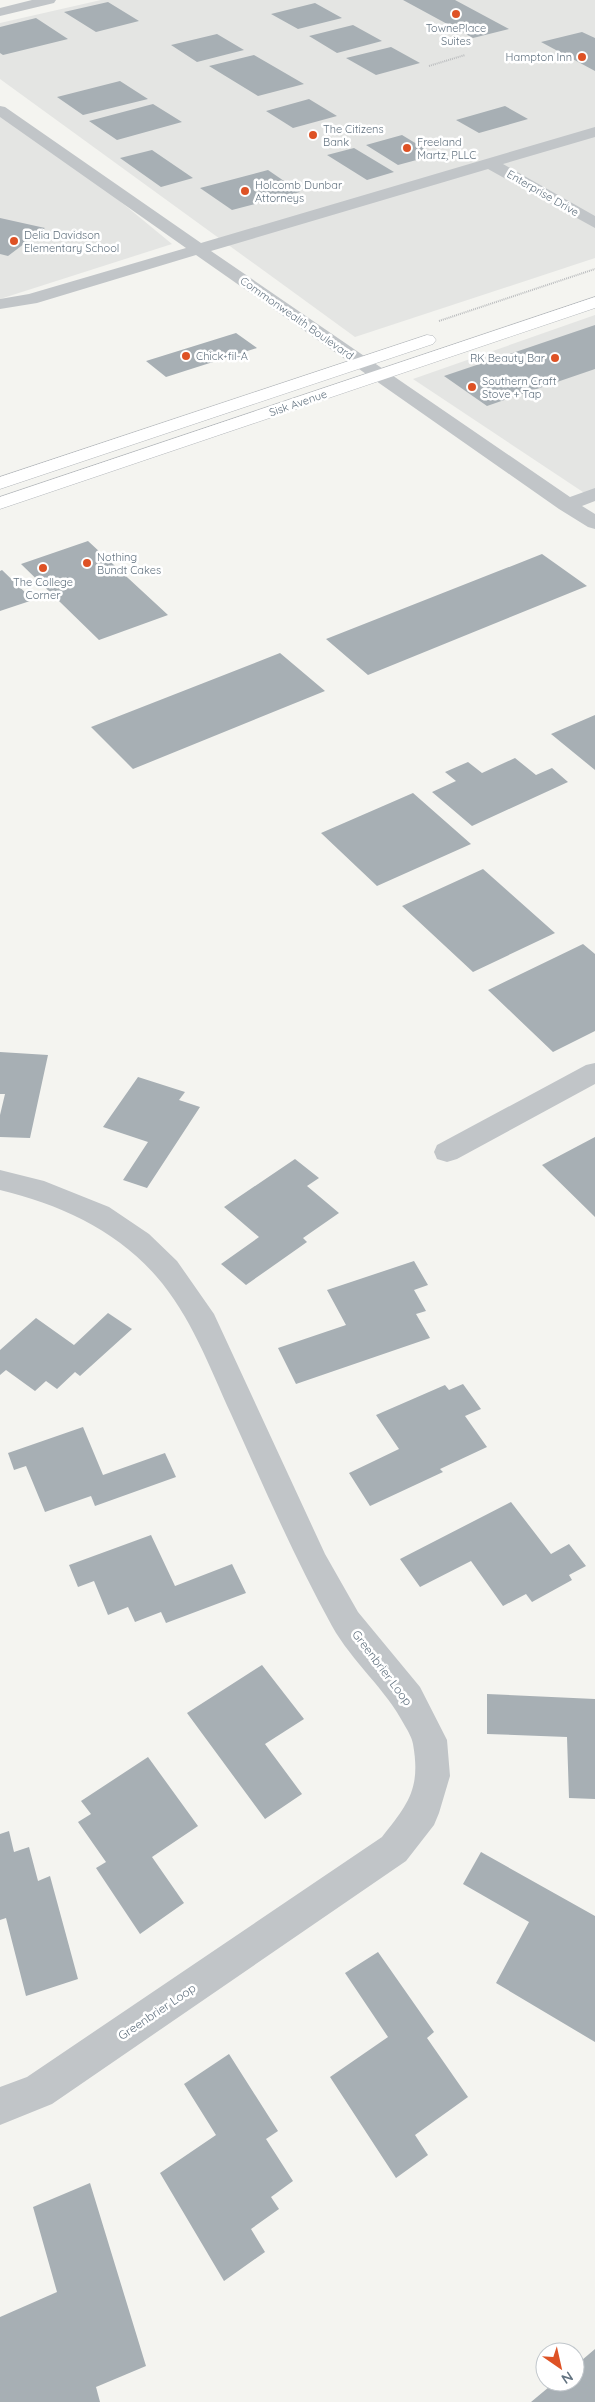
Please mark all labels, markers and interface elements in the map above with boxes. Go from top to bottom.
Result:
marker: TownePlace Suites [450,8,462,20]
place label: TownePlace Suites [426,21,486,48]
place label: Hampton Inn [506,50,572,64]
marker: Hampton Inn [576,51,588,63]
place label: The Citizens Bank [323,122,384,149]
marker: The Citizens Bank [307,129,319,141]
place label: Freeland Martz, PLLC [417,135,476,162]
marker: Freeland Martz, PLLC [401,142,413,154]
street label: Enterprise Drive [504,167,582,219]
place label: Holcomb Dunbar Attorneys [255,178,343,205]
marker: Holcomb Dunbar Attorneys [239,185,251,197]
place label: Delia Davidson Elementary School [24,228,119,255]
marker: Delia Davidson Elementary School [8,235,20,247]
street label: Commonwealth Boulevard [238,273,356,363]
place label: Chick-fil-A [196,349,248,363]
marker: Chick-fil-A [180,350,192,362]
place label: RK Beauty Bar [470,351,546,365]
marker: RK Beauty Bar [549,352,561,364]
place label: Southern Craft Stove + Tap [482,374,557,401]
marker: Southern Craft Stove + Tap [466,381,478,393]
street label: Sisk Avenue [267,387,329,419]
place label: Nothing Bundt Cakes [97,550,161,577]
marker: Nothing Bundt Cakes [81,557,93,569]
marker: The College Corner [37,562,49,574]
place label: The College Corner [13,575,73,602]
street label: Greenbrier Loop [349,1627,416,1708]
street label: Greenbrier Loop [115,1980,198,2043]
north arrow [535,2342,585,2392]
text: N [558,2367,577,2388]

